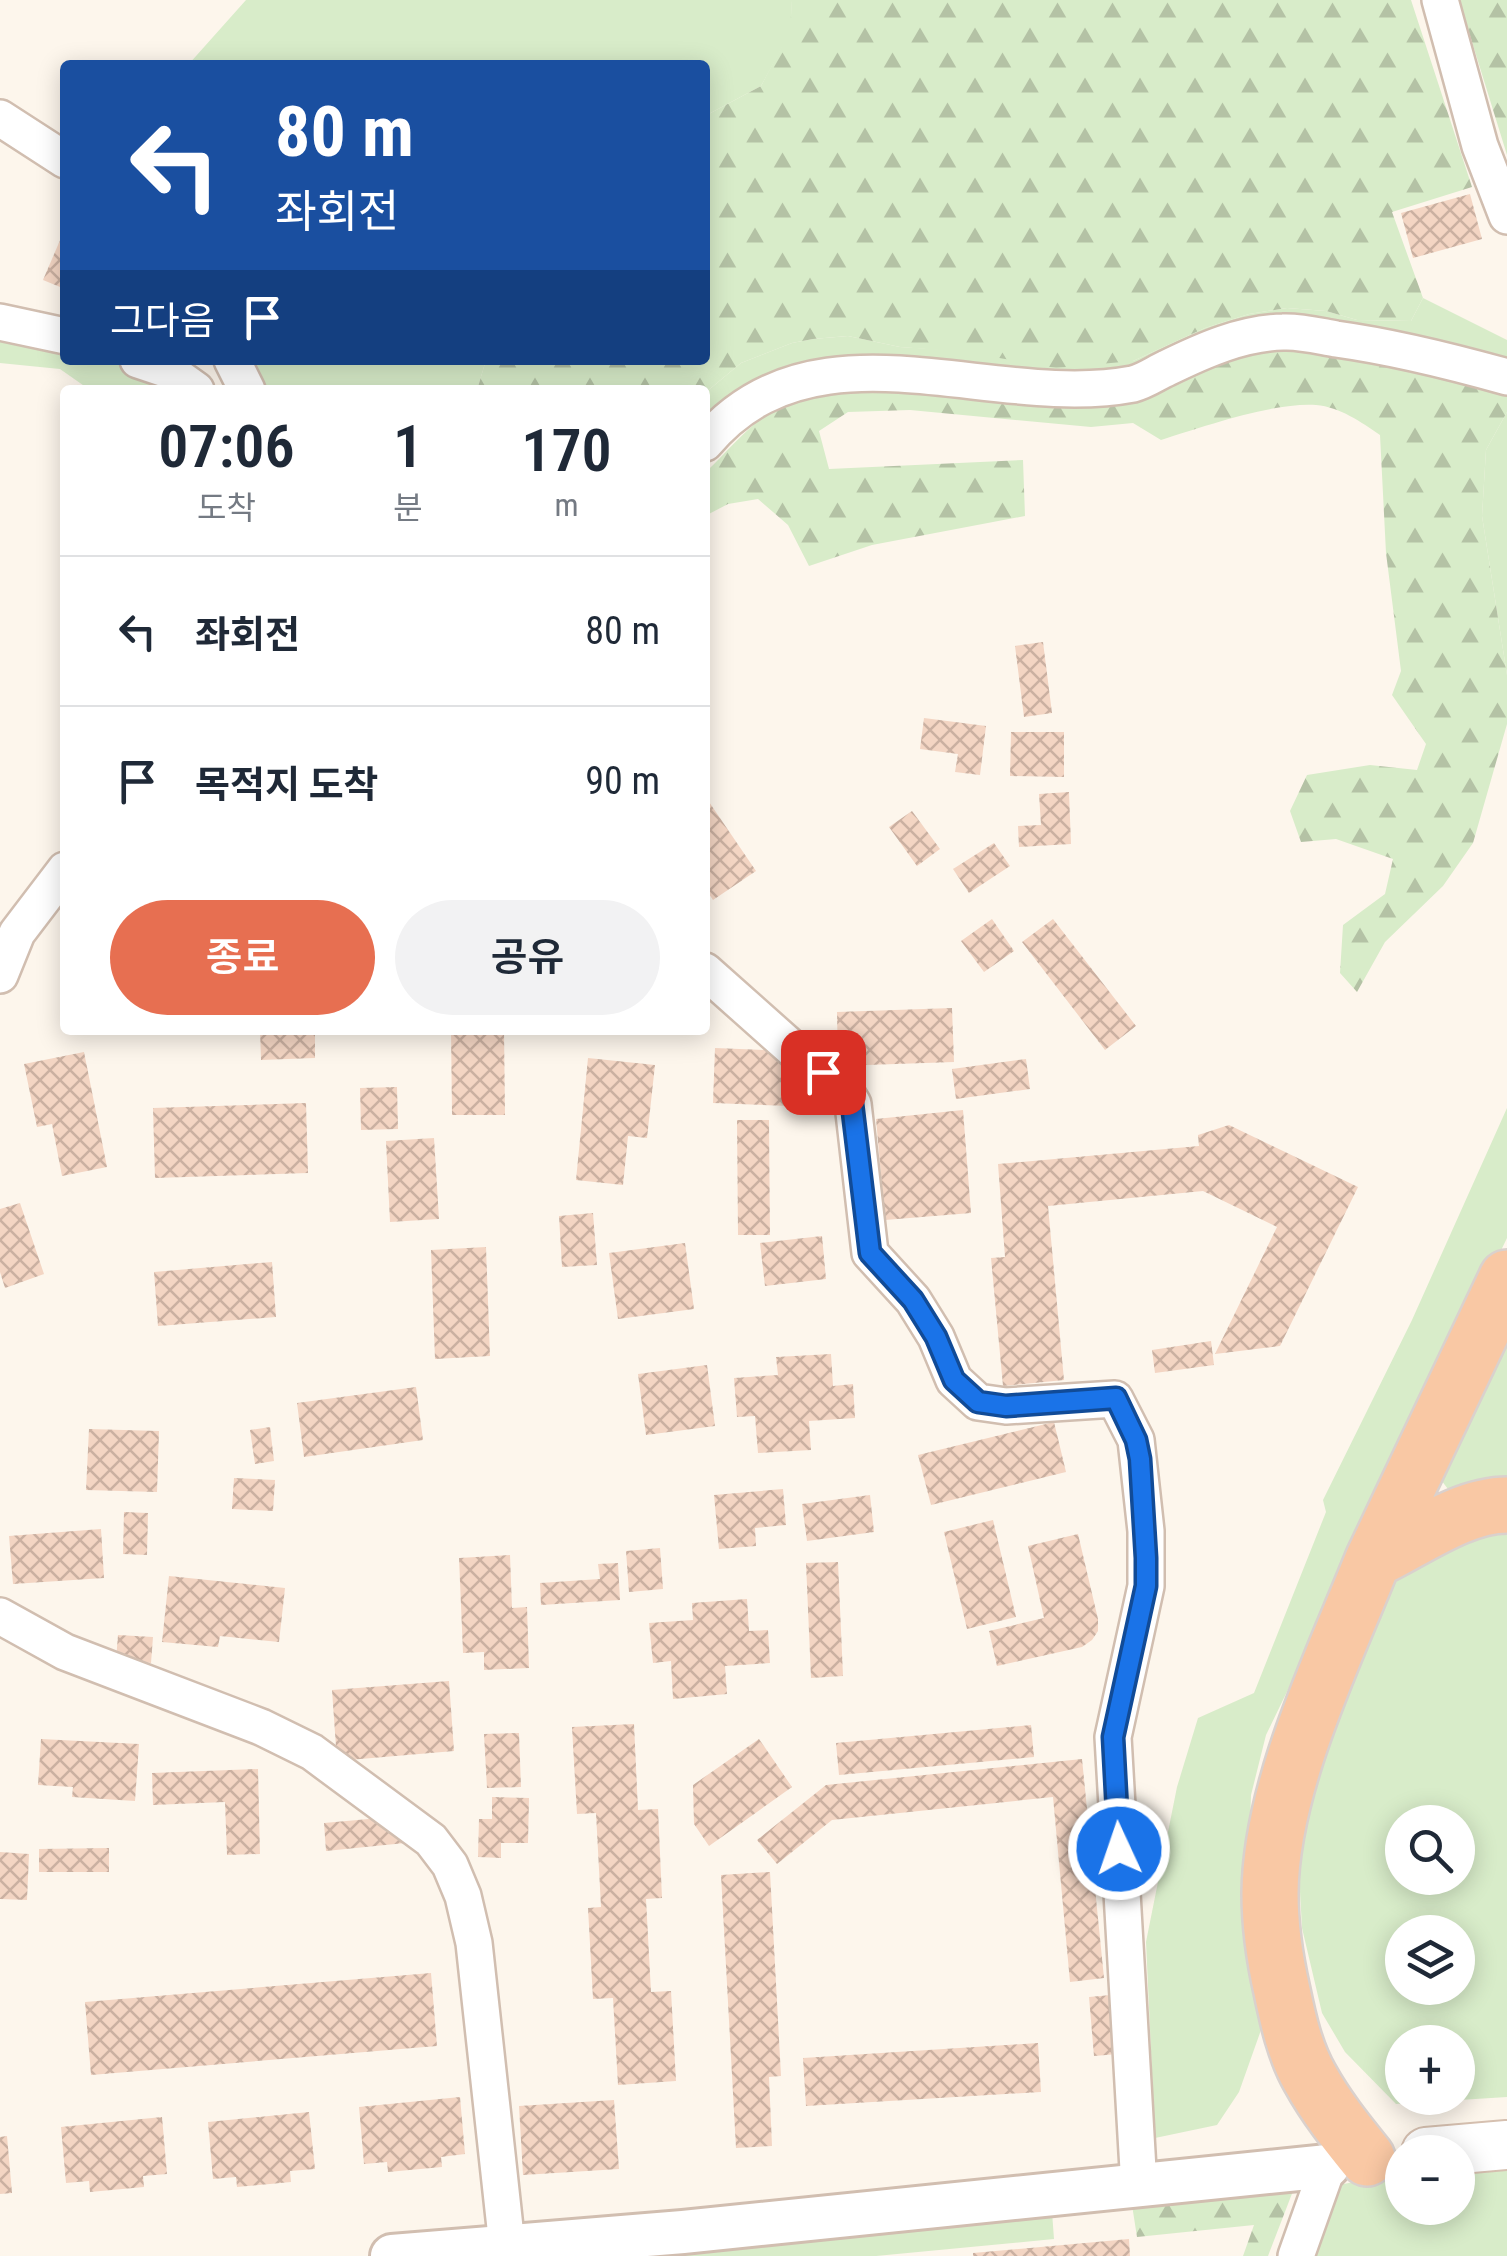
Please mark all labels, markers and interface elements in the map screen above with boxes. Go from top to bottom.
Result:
text: 80 m [275,91,414,173]
icon: left [110,100,240,230]
text: 좌회전 [275,185,399,238]
icon: arrive [235,290,290,345]
text: 그다음 [110,299,215,343]
text: 07:06 [158,411,295,482]
text: 1 [393,411,423,482]
text: 170 [521,415,612,486]
text: m [554,486,579,524]
text: 도착 [197,489,256,527]
text: 분 [393,489,423,527]
icon: left [110,604,165,659]
text: 80 m [585,609,660,653]
text: 좌회전 [195,613,300,657]
icon: arrive [110,754,165,809]
text: 90 m [585,759,660,803]
text: 목적지 도착 [195,763,379,807]
button: 종료 [110,900,375,1015]
button: 공유 [395,900,660,1015]
pin [781,1030,866,1115]
icon: arrive [796,1045,851,1100]
position arrow [1067,1797,1171,1901]
map controls [1385,1805,1475,2225]
button: search [1385,1805,1475,1895]
button: layers [1385,1915,1475,2005]
button: + [1385,2025,1475,2115]
button: − [1385,2135,1475,2225]

